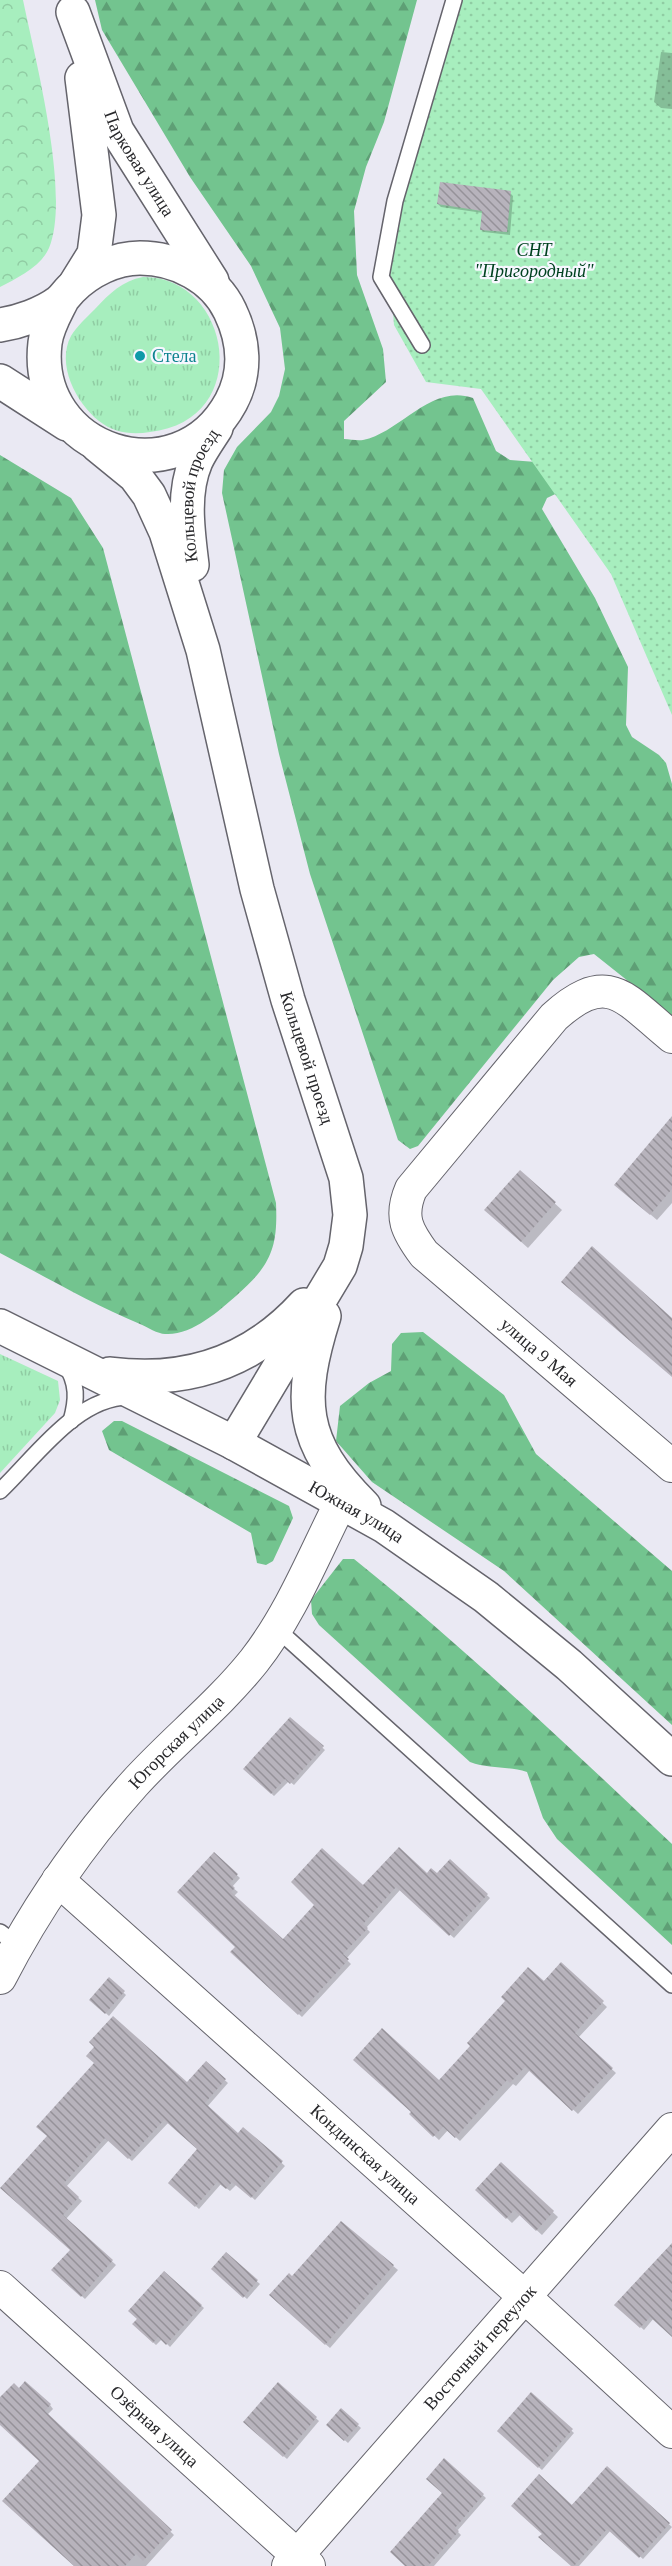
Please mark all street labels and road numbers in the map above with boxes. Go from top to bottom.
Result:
street label: Парковая улица [100,108,179,220]
street label: Кольцевой проезд [177,425,223,564]
street label: Кольцевой проезд [276,989,338,1127]
street label: улица 9 Мая [496,1314,581,1391]
street label: Южная улица [306,1477,408,1547]
street label: Югорская улица [125,1691,228,1793]
street label: Кондинская улица [306,2100,424,2209]
street label: Восточный переулок [420,2281,540,2414]
street label: Озёрная улица [106,2381,203,2471]

